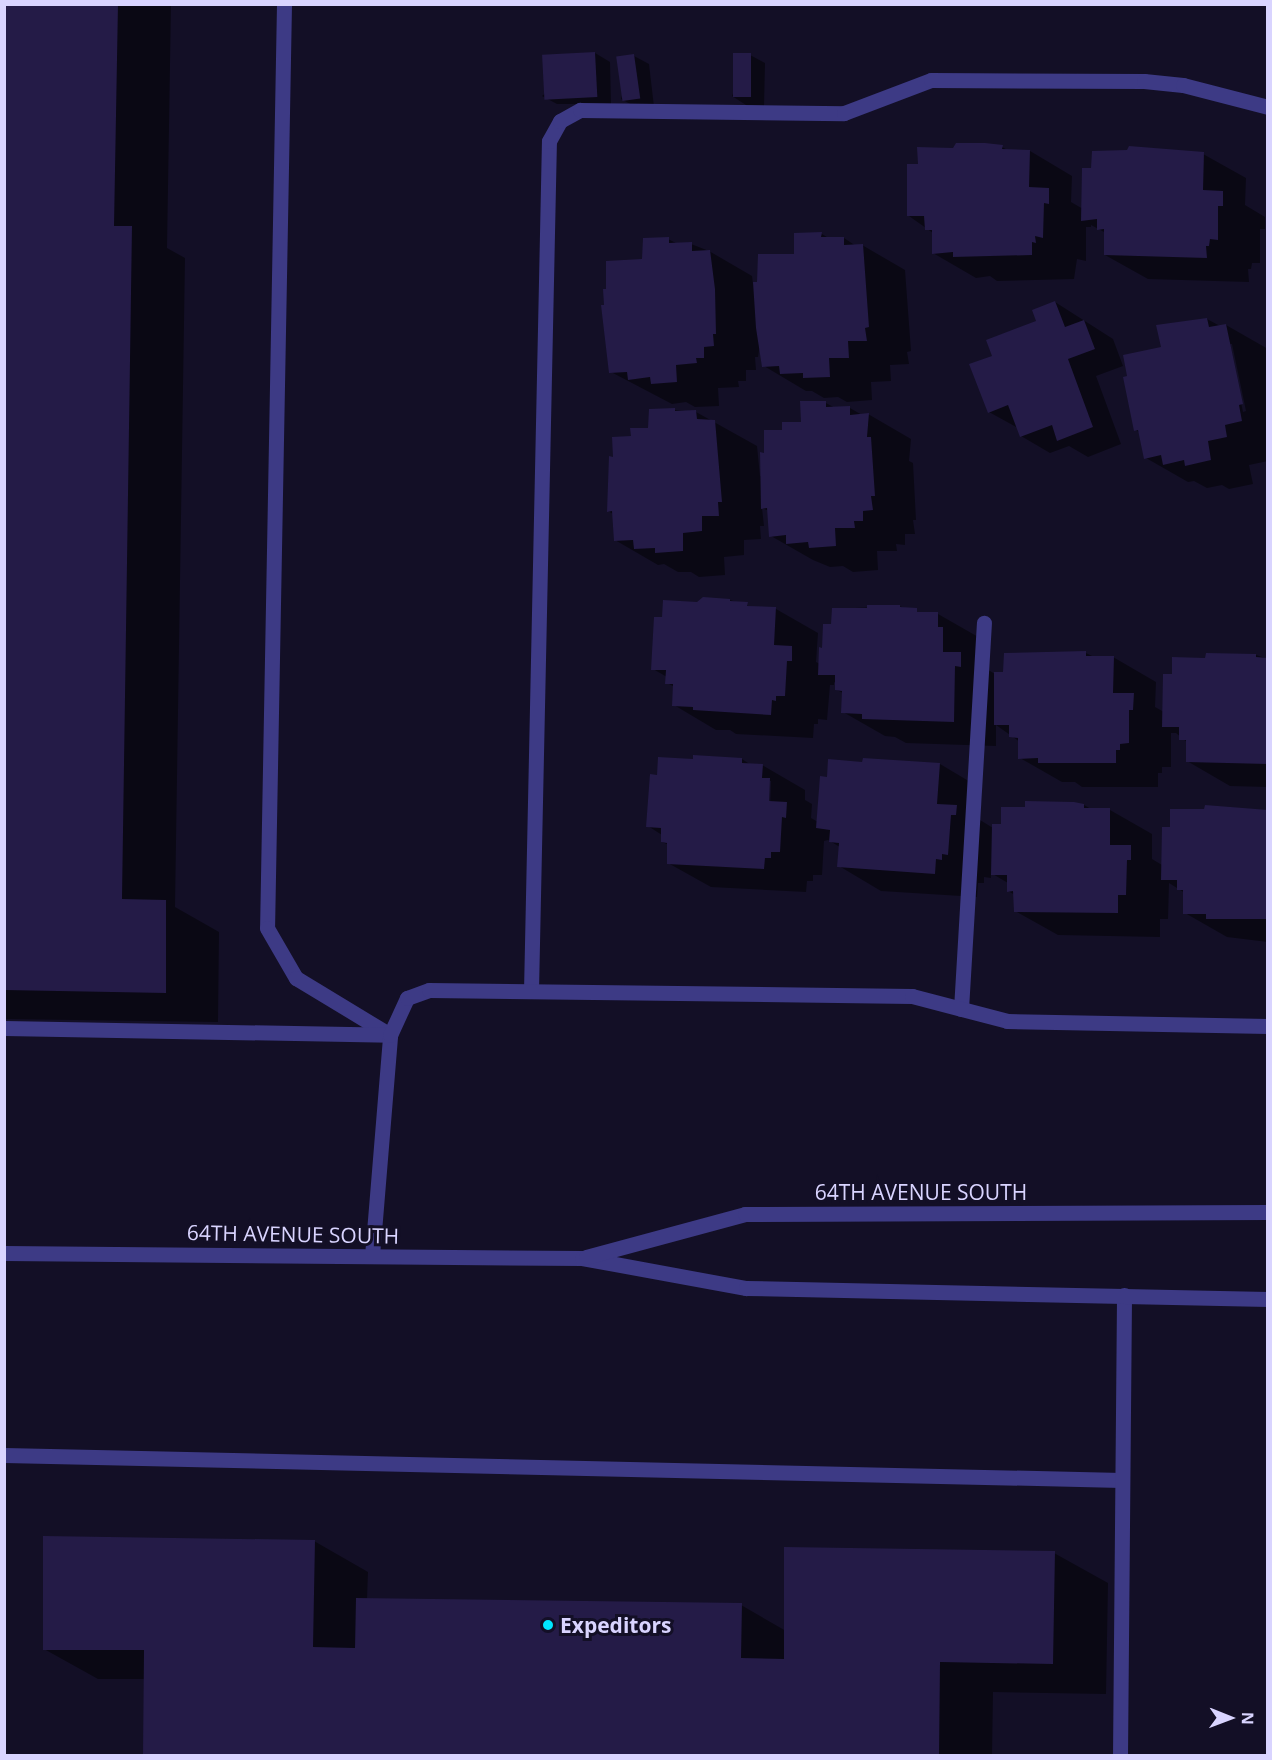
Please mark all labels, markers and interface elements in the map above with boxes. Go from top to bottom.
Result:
street label: 64TH AVENUE SOUTH [815,1179,1027,1205]
street label: 64TH AVENUE SOUTH [187,1220,399,1248]
place label: Expeditors [560,1612,671,1638]
marker: Expeditors [541,1618,555,1632]
north arrow [1200,1688,1260,1748]
text: N [1237,1712,1259,1725]

